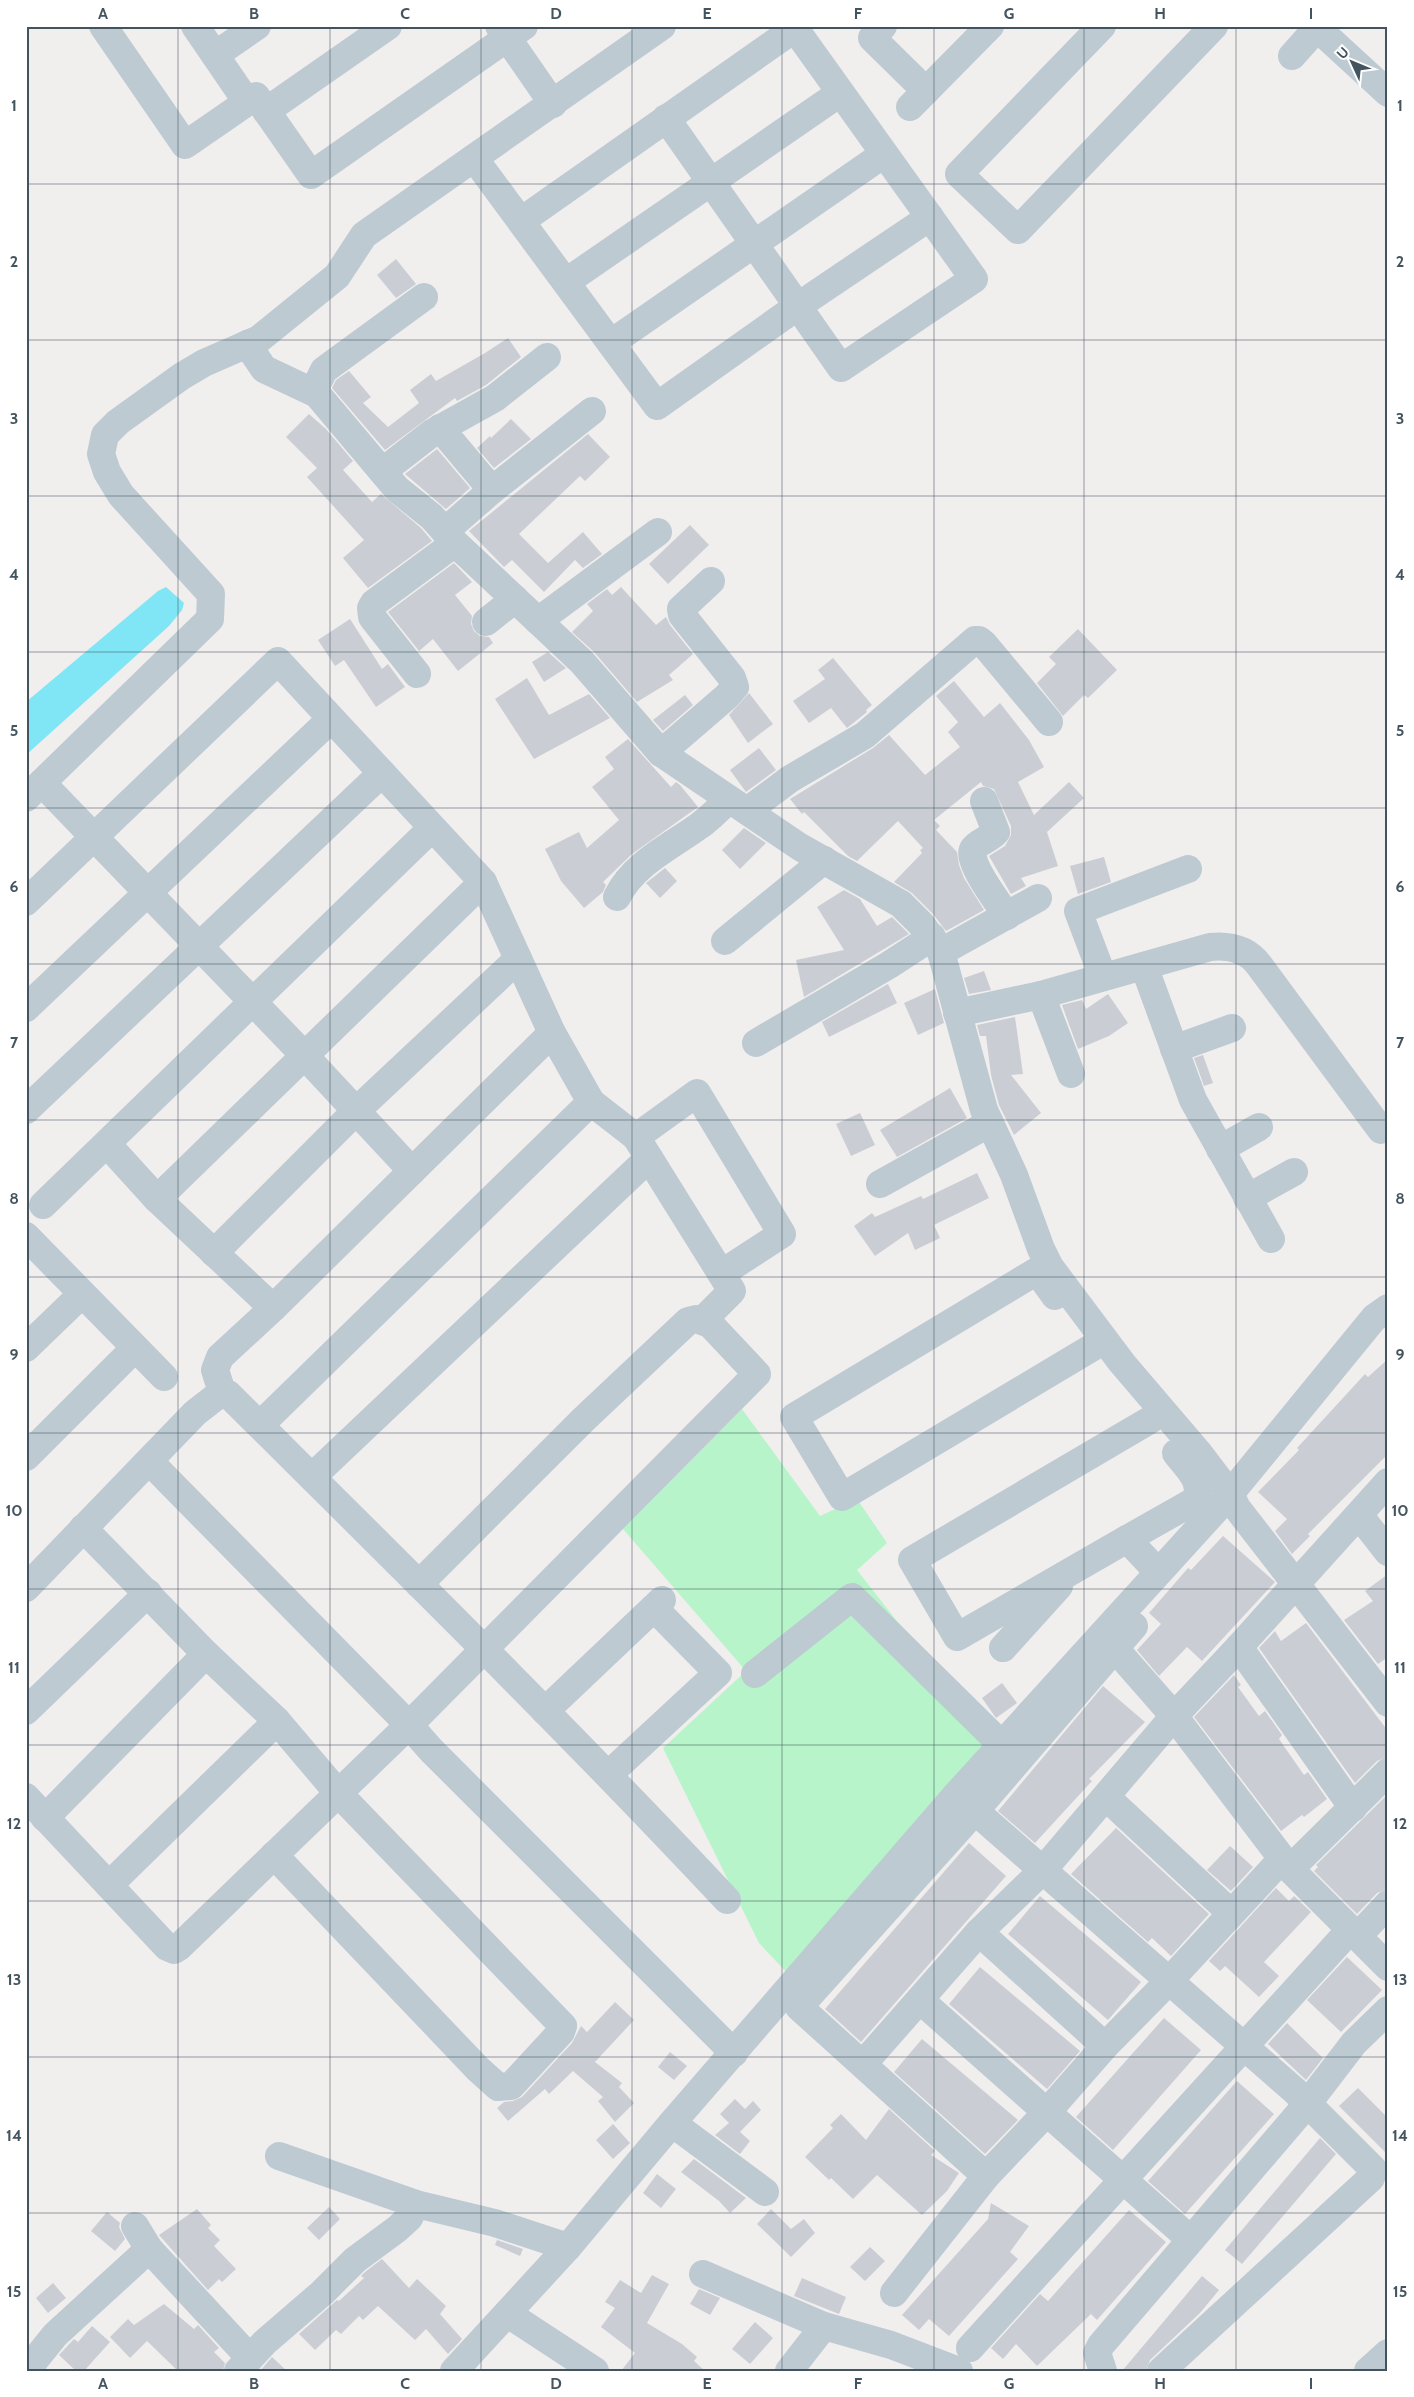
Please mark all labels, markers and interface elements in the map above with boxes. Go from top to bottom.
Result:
text: A [98,4,108,23]
text: B [249,4,259,23]
text: C [400,4,410,23]
text: D [550,4,562,23]
text: E [702,4,712,23]
text: F [854,4,863,23]
text: G [1004,4,1014,23]
text: H [1154,4,1166,23]
text: I [1309,4,1313,23]
north arrow [1326,38,1376,88]
text: U [1333,43,1353,63]
text: 1 [11,96,17,115]
text: 1 [1397,96,1403,115]
text: 2 [10,252,18,271]
text: 2 [1396,252,1404,271]
text: 3 [10,409,18,428]
text: 3 [1396,409,1404,428]
text: 4 [9,565,19,584]
text: 4 [1395,565,1405,584]
text: 5 [10,721,18,740]
text: 5 [1396,721,1404,740]
text: 6 [10,877,19,896]
text: 6 [1396,877,1405,896]
text: 7 [10,1033,19,1052]
text: 7 [1396,1033,1405,1052]
text: 8 [9,1189,19,1208]
text: 8 [1395,1189,1405,1208]
text: 9 [10,1345,19,1364]
text: 9 [1396,1345,1405,1364]
text: 10 [5,1501,23,1520]
text: 10 [1391,1501,1409,1520]
text: 11 [8,1658,20,1677]
text: 11 [1394,1658,1406,1677]
text: 12 [7,1814,21,1833]
text: 12 [1393,1814,1407,1833]
text: 13 [7,1970,21,1989]
text: 13 [1393,1970,1407,1989]
text: 14 [6,2126,22,2145]
text: 14 [1392,2126,1408,2145]
text: 15 [7,2282,21,2301]
text: 15 [1393,2282,1407,2301]
text: A [98,2374,108,2393]
text: B [249,2374,259,2393]
text: C [400,2374,410,2393]
text: D [550,2374,562,2393]
text: E [702,2374,712,2393]
text: F [854,2374,863,2393]
text: G [1004,2374,1014,2393]
text: H [1154,2374,1166,2393]
text: I [1309,2374,1313,2393]

